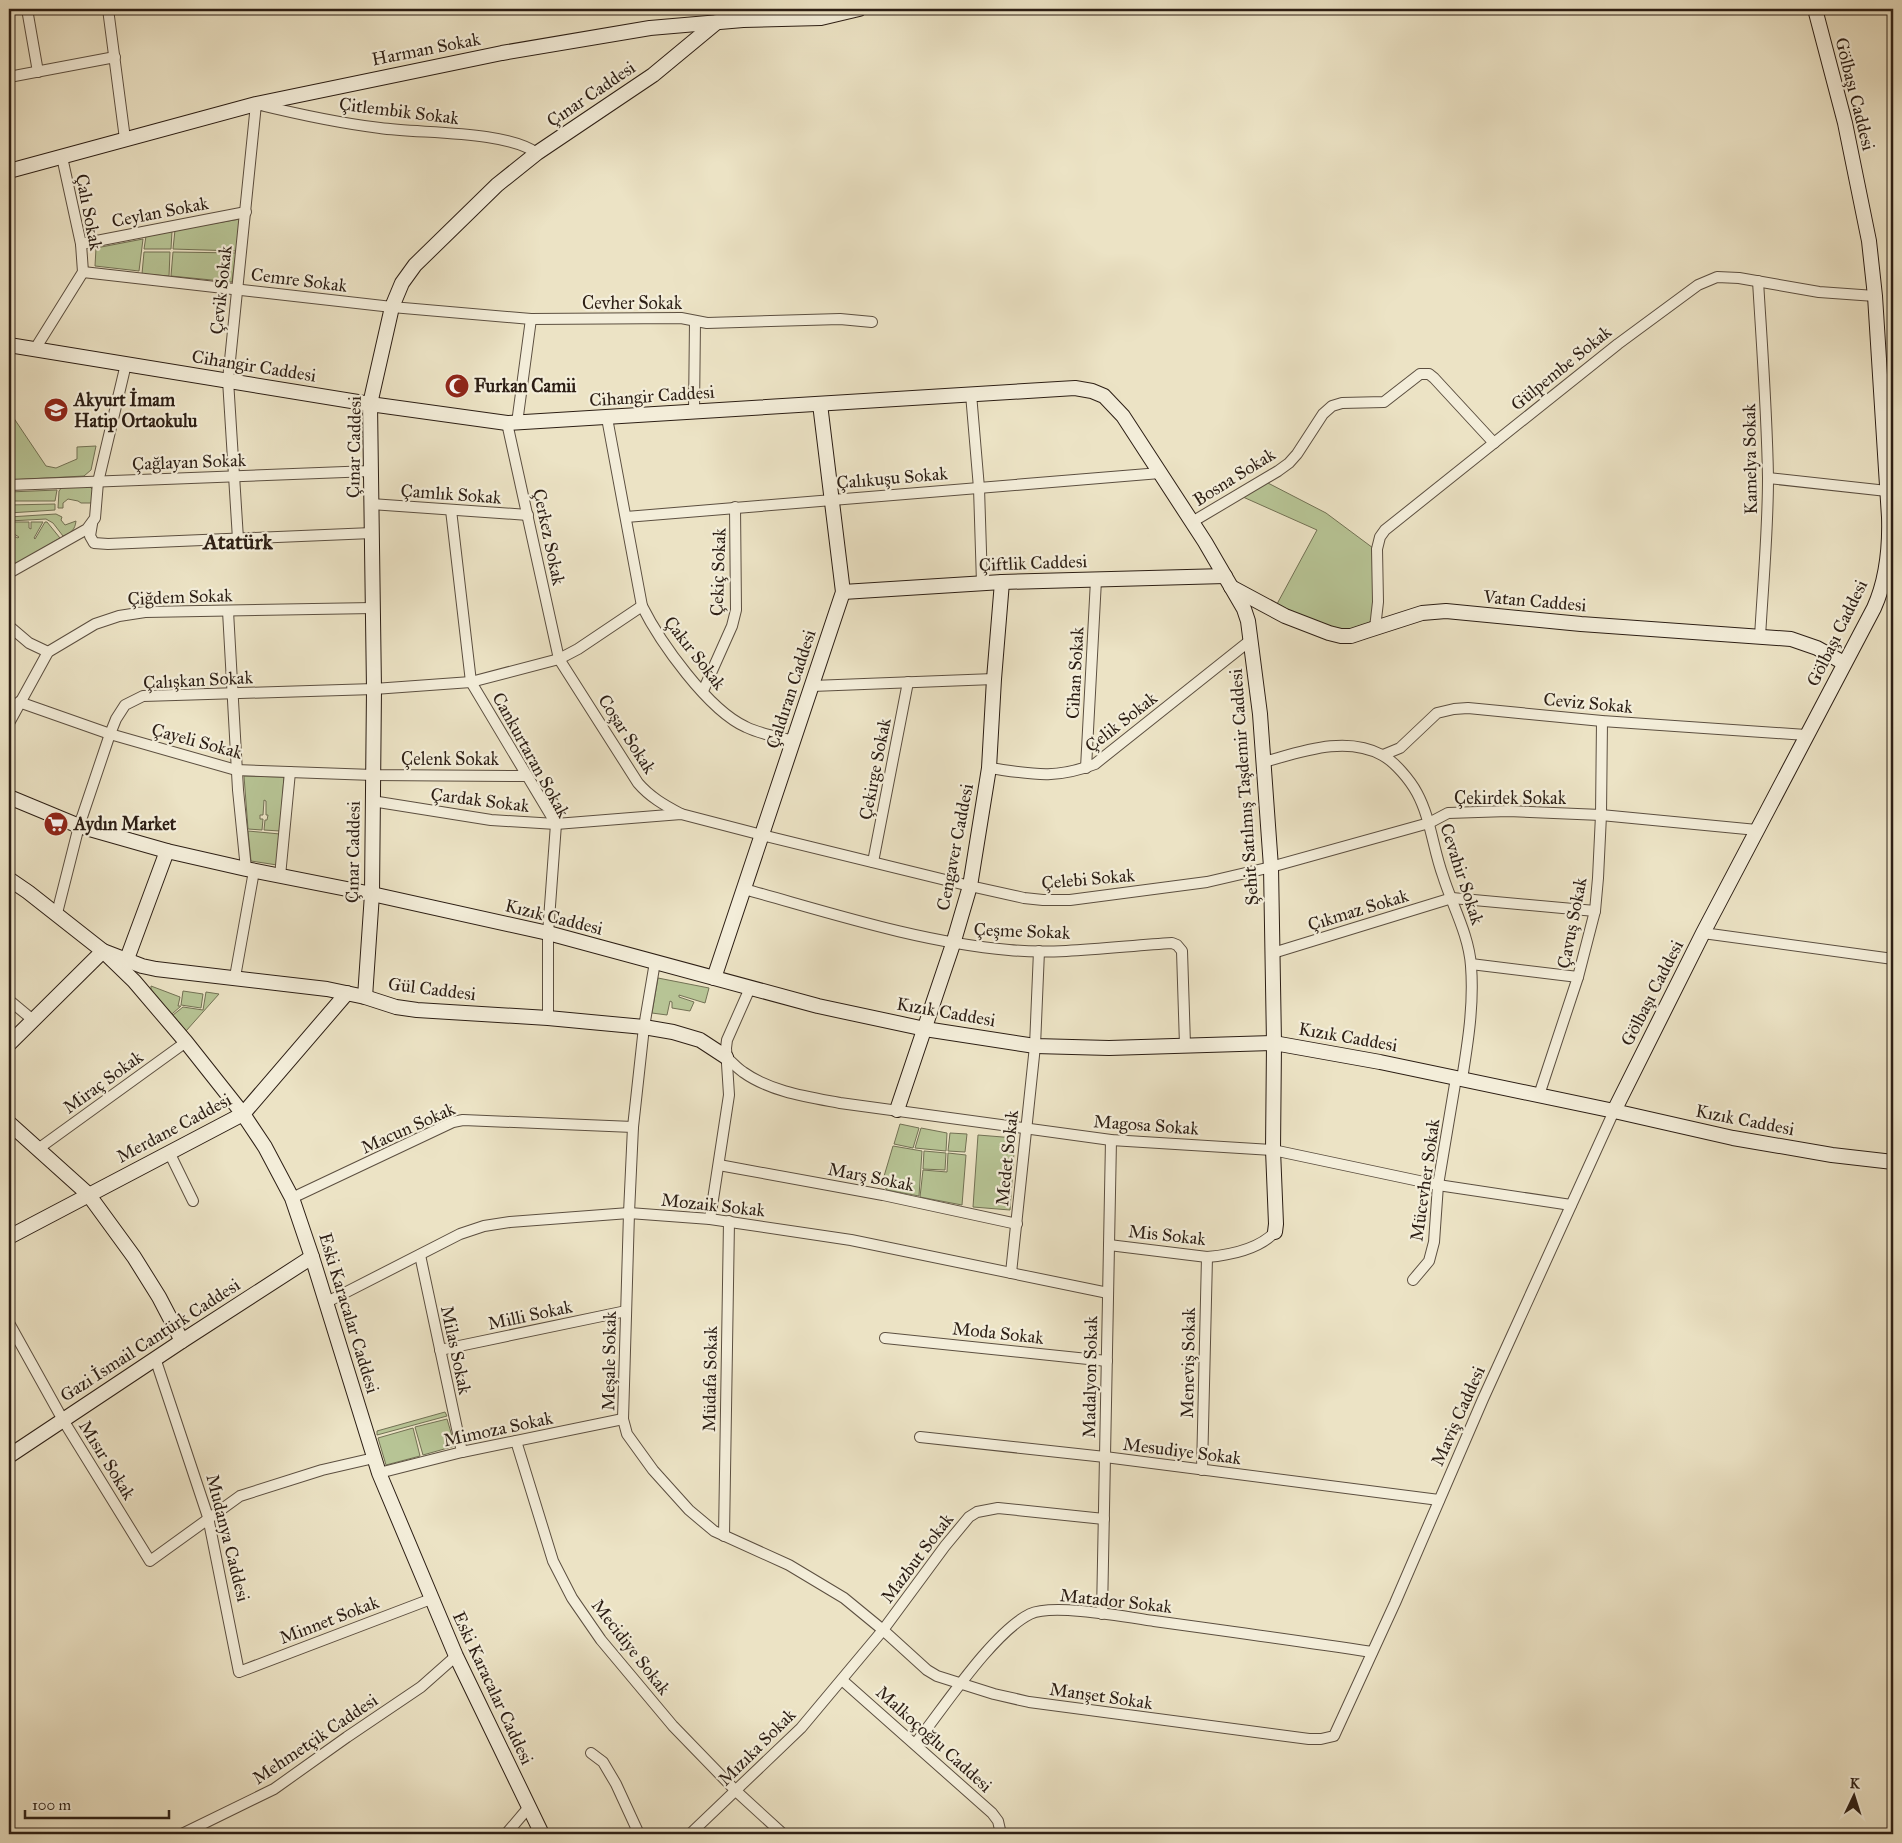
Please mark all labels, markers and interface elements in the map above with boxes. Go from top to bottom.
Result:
street label: Harman Sokak [370,28,483,70]
street label: Gölbaşı Caddesi [1830,35,1880,153]
street label: Çınar Caddesi [543,56,640,132]
street label: Çitlembik Sokak [338,93,461,129]
street label: Çalı Sokak [71,172,107,253]
street label: Ceylan Sokak [110,192,211,232]
street label: Çevik Sokak [205,244,237,336]
street label: Cemre Sokak [250,263,349,297]
street label: Cevher Sokak [582,292,683,314]
street label: Gülpembe Sokak [1506,320,1616,415]
street label: Cihangir Caddesi [190,345,318,388]
mosque icon: Furkan Camii [444,373,470,399]
place label: Furkan Camii [474,375,577,397]
street label: Cihangir Caddesi [589,381,715,412]
place label: Akyurt İmam Hatip Ortaokulu [73,387,198,433]
street label: Çınar Caddesi [342,396,366,498]
school or university icon: Akyurt İmam Hatip Ortaokulu [43,397,69,423]
street label: Kamelya Sokak [1738,403,1762,515]
street label: Bosna Sokak [1189,443,1280,511]
street label: Çağlayan Sokak [132,449,247,476]
street label: Çalıkuşu Sokak [836,462,949,494]
street label: Çamlık Sokak [400,480,503,509]
street label: Çerkez Sokak [528,487,570,588]
street label: Çekiç Sokak [705,527,731,616]
district label: Atatürk [201,528,274,555]
street label: Çiftlik Caddesi [978,550,1088,576]
street label: Gölbaşı Caddesi [1802,576,1872,690]
street label: Çiğdem Sokak [127,584,233,611]
street label: Vatan Caddesi [1482,585,1587,616]
street label: Çakır Sokak [659,612,731,695]
street label: Cihan Sokak [1062,626,1088,720]
street label: Çaldıran Caddesi [761,627,821,751]
street label: Çalışkan Sokak [143,666,254,694]
street label: Şehit Satılmış Taşdemir Caddesi [1225,668,1263,906]
street label: Çelik Sokak [1080,687,1162,757]
street label: Cankurtaran Sokak [487,688,575,822]
street label: Ceviz Sokak [1543,688,1634,718]
street label: Coşar Sokak [593,690,661,778]
street label: Çekirge Sokak [854,716,897,822]
street label: Çayeli Sokak [149,718,245,764]
street label: Çelenk Sokak [401,748,500,770]
street label: Cengaver Caddesi [932,782,979,913]
street label: Çardak Sokak [429,783,531,817]
street label: Çekirdek Sokak [1454,787,1567,809]
street label: Çınar Caddesi [341,801,365,903]
supermarket icon: Aydın Market [43,811,69,837]
place label: Aydın Market [73,813,177,836]
street label: Cevahir Sokak [1435,821,1489,928]
street label: Çelebi Sokak [1041,864,1136,894]
street label: Çavuş Sokak [1552,875,1592,970]
street label: Çıkmaz Sokak [1305,884,1412,936]
street label: Kızık Caddesi [503,894,605,940]
street label: Çeşme Sokak [973,918,1071,944]
street label: Gölbaşı Caddesi [1616,936,1688,1050]
street label: Gül Caddesi [387,973,477,1005]
street label: Kızık Caddesi [895,992,997,1032]
street label: Kızık Caddesi [1297,1017,1399,1057]
street label: Miraç Sokak [59,1045,148,1118]
street label: Merdane Caddesi [113,1088,235,1168]
street label: Macun Sokak [358,1097,459,1159]
street label: Kızık Caddesi [1694,1100,1796,1140]
street label: Medet Sokak [991,1108,1023,1207]
street label: Magosa Sokak [1092,1110,1200,1141]
street label: Mücevher Sokak [1406,1117,1445,1243]
street label: Marş Sokak [826,1158,916,1196]
street label: Mozaik Sokak [660,1189,767,1221]
street label: Mis Sokak [1127,1220,1207,1250]
street label: Eski Karacalar Caddesi [314,1230,384,1396]
street label: Gazi İsmail Cantürk Caddesi [55,1273,244,1406]
street label: Milli Sokak [486,1295,575,1335]
street label: Milas Sokak [436,1304,476,1397]
street label: Meneviş Sokak [1176,1307,1200,1419]
street label: Meşale Sokak [597,1310,621,1411]
street label: Madalyon Sokak [1078,1315,1102,1438]
street label: Moda Sokak [951,1317,1045,1349]
street label: Müdafa Sokak [698,1325,722,1432]
street label: Maviş Caddesi [1426,1363,1490,1469]
street label: Mimoza Sokak [441,1407,555,1451]
street label: Mısır Sokak [74,1416,140,1504]
street label: Mesudiye Sokak [1122,1433,1243,1469]
street label: Mudanya Caddesi [202,1472,255,1604]
street label: Mazbut Sokak [876,1508,958,1607]
street label: Matador Sokak [1059,1584,1174,1618]
street label: Minnet Sokak [276,1591,382,1649]
street label: Mecidiye Sokak [587,1595,676,1700]
street label: Eski Karacalar Caddesi [448,1608,538,1768]
street label: Manşet Sokak [1048,1678,1155,1714]
street label: Malkoçoğlu Caddesi [871,1681,997,1798]
street label: Mehmetçik Caddesi [248,1689,382,1789]
street label: Mızıka Sokak [714,1703,801,1790]
north arrow [1830,1770,1880,1820]
text: K [1849,1775,1861,1792]
scale bar [25,1788,169,1820]
text: 100 m [32,1796,72,1814]

